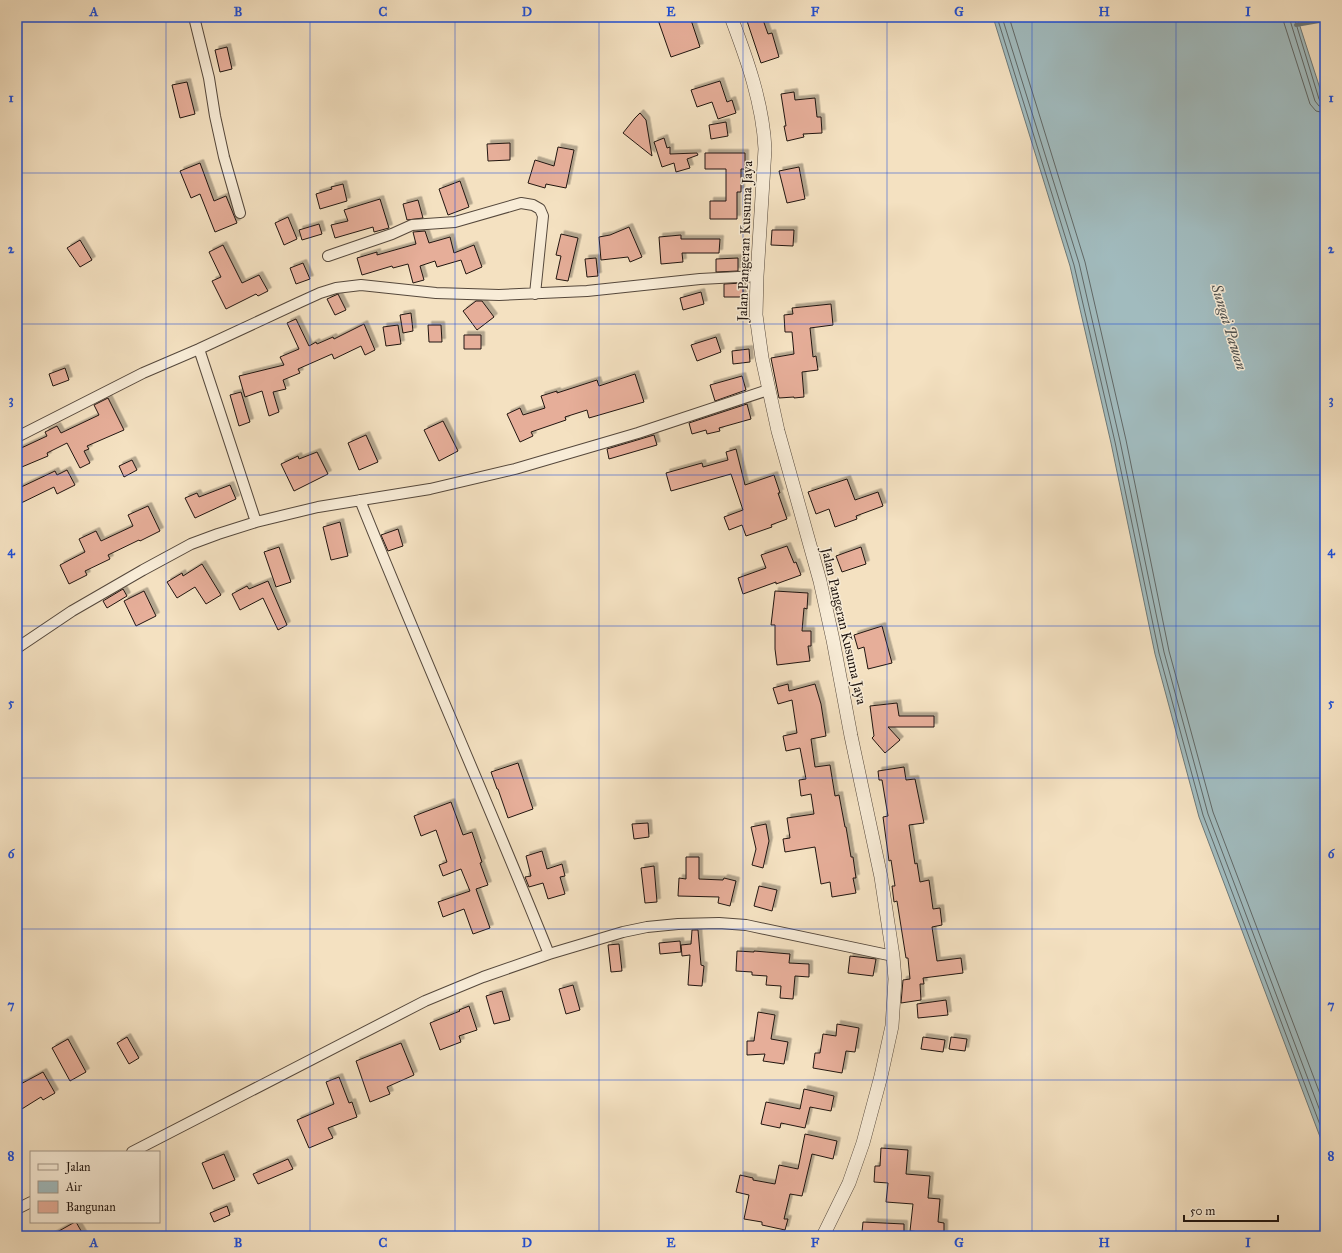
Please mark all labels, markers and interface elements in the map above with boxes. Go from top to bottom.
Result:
text: A [89,4,99,20]
text: B [234,4,243,20]
text: C [379,4,388,20]
text: D [522,4,532,20]
text: E [666,4,676,20]
text: F [811,4,820,20]
text: G [954,4,964,20]
text: H [1098,4,1110,20]
text: I [1245,4,1251,20]
text: 1 [8,90,14,106]
text: 1 [1328,90,1334,106]
street label: Jalan Pangeran Kusuma Jaya [734,160,757,324]
text: 2 [8,241,15,257]
text: 2 [1328,241,1335,257]
water label: Sungai Pawan [1207,281,1251,372]
text: 3 [8,392,14,408]
text: 3 [1328,392,1334,408]
text: 4 [7,543,15,559]
text: 4 [1327,543,1335,559]
street label: Jalan Pangeran Kusuma Jaya [816,544,870,707]
text: 5 [8,695,15,711]
text: 5 [1328,695,1335,711]
text: 6 [8,846,16,862]
text: 6 [1328,846,1336,862]
text: 7 [8,997,15,1013]
text: 7 [1328,997,1335,1013]
text: 8 [8,1148,15,1164]
text: 8 [1328,1148,1335,1164]
legend [30,1151,160,1223]
text: Jalan [64,1160,91,1175]
text: Air [65,1180,82,1194]
scale bar [1184,1197,1278,1223]
text: Bangunan [66,1200,116,1215]
text: 50 m [1190,1204,1215,1218]
text: A [89,1235,99,1251]
text: B [234,1235,243,1251]
text: C [379,1235,388,1251]
text: D [522,1235,532,1251]
text: E [666,1235,676,1251]
text: F [811,1235,820,1251]
text: G [954,1235,964,1251]
text: H [1098,1235,1110,1251]
text: I [1245,1235,1251,1251]

